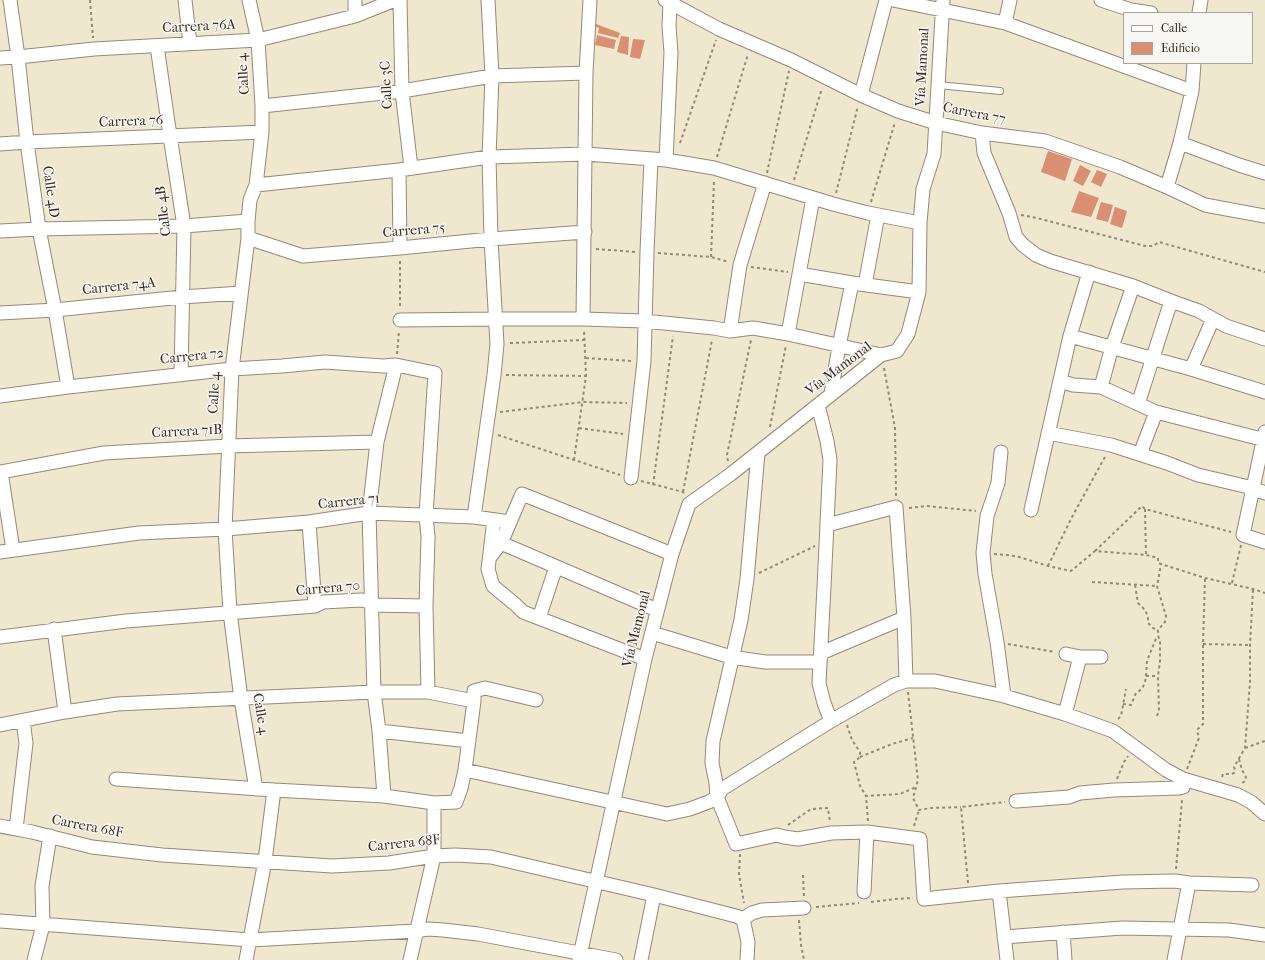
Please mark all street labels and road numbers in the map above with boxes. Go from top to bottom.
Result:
street label: Carrera 76A [162,17,236,37]
street label: Vía Mamonal [913,27,933,107]
street label: Calle 4 [234,53,254,95]
street label: Calle 3C [377,60,397,110]
street label: Carrera 77 [941,100,1007,128]
street label: Carrera 76 [99,112,163,132]
street label: Calle 4D [38,165,62,219]
street label: Calle 4B [153,185,175,237]
street label: Carrera 75 [382,220,446,242]
street label: Carrera 74A [81,275,157,299]
street label: Vía Mamonal [802,339,876,399]
street label: Carrera 72 [159,345,225,369]
street label: Calle 4 [206,372,224,414]
street label: Carrera 71B [151,422,223,442]
street label: Carrera 71 [317,490,381,514]
street label: Carrera 70 [295,578,361,600]
street label: Vía Mamonal [619,589,655,669]
street label: Calle 4 [248,692,272,736]
street label: Carrera 68F [50,812,124,842]
street label: Carrera 68F [367,832,441,856]

